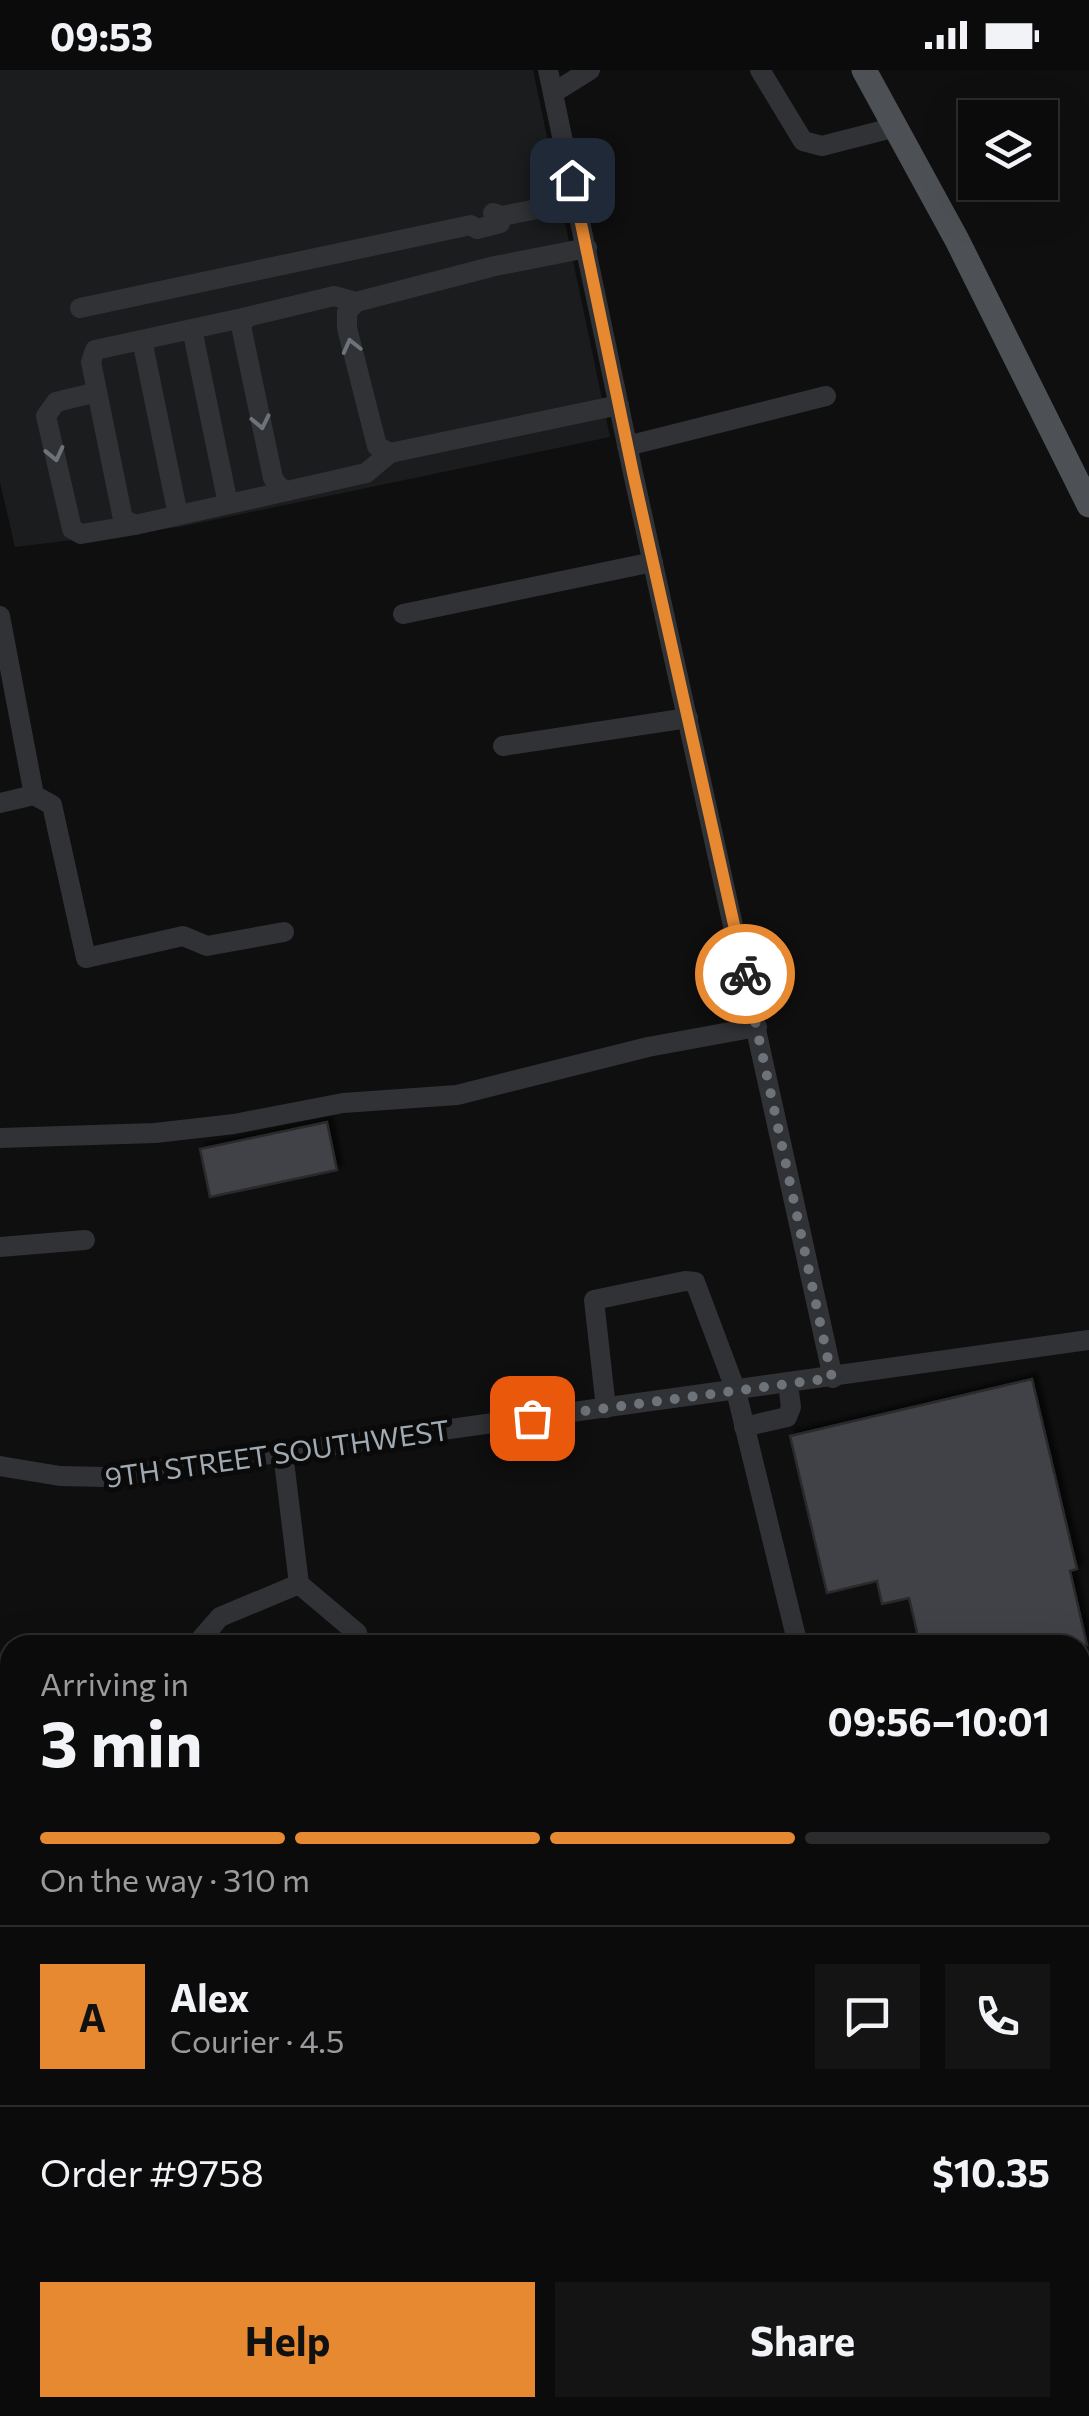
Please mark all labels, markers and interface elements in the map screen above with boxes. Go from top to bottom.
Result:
text: 09:53 [50,12,153,59]
map controls [958,100,1058,200]
button: layers [958,100,1058,200]
pin [530,138,615,223]
icon: home [545,153,600,208]
one-way arrow [342,338,363,355]
one-way arrow [250,413,271,430]
one-way arrow [43,445,64,462]
courier [695,924,795,1024]
icon: bike [718,947,773,1002]
pin [490,1376,575,1461]
icon: bag [505,1391,560,1446]
street label: 9TH STREET SOUTHWEST [103,1412,452,1494]
text: Arriving in [40,1663,189,1703]
text: 09:56–10:01 [827,1697,1050,1744]
text: 3 min [40,1701,203,1780]
text: On the way · 310 m [40,1859,310,1899]
button: chat [815,1964,920,2069]
button: phone [945,1964,1050,2069]
text: Alex [170,1973,249,2020]
text: A [79,1993,106,2040]
text: Courier · 4.5 [170,2020,344,2060]
text: Order #9758 [40,2148,264,2195]
text: $10.35 [932,2148,1050,2195]
button: Help [40,2282,535,2397]
button: Share [555,2282,1050,2397]

